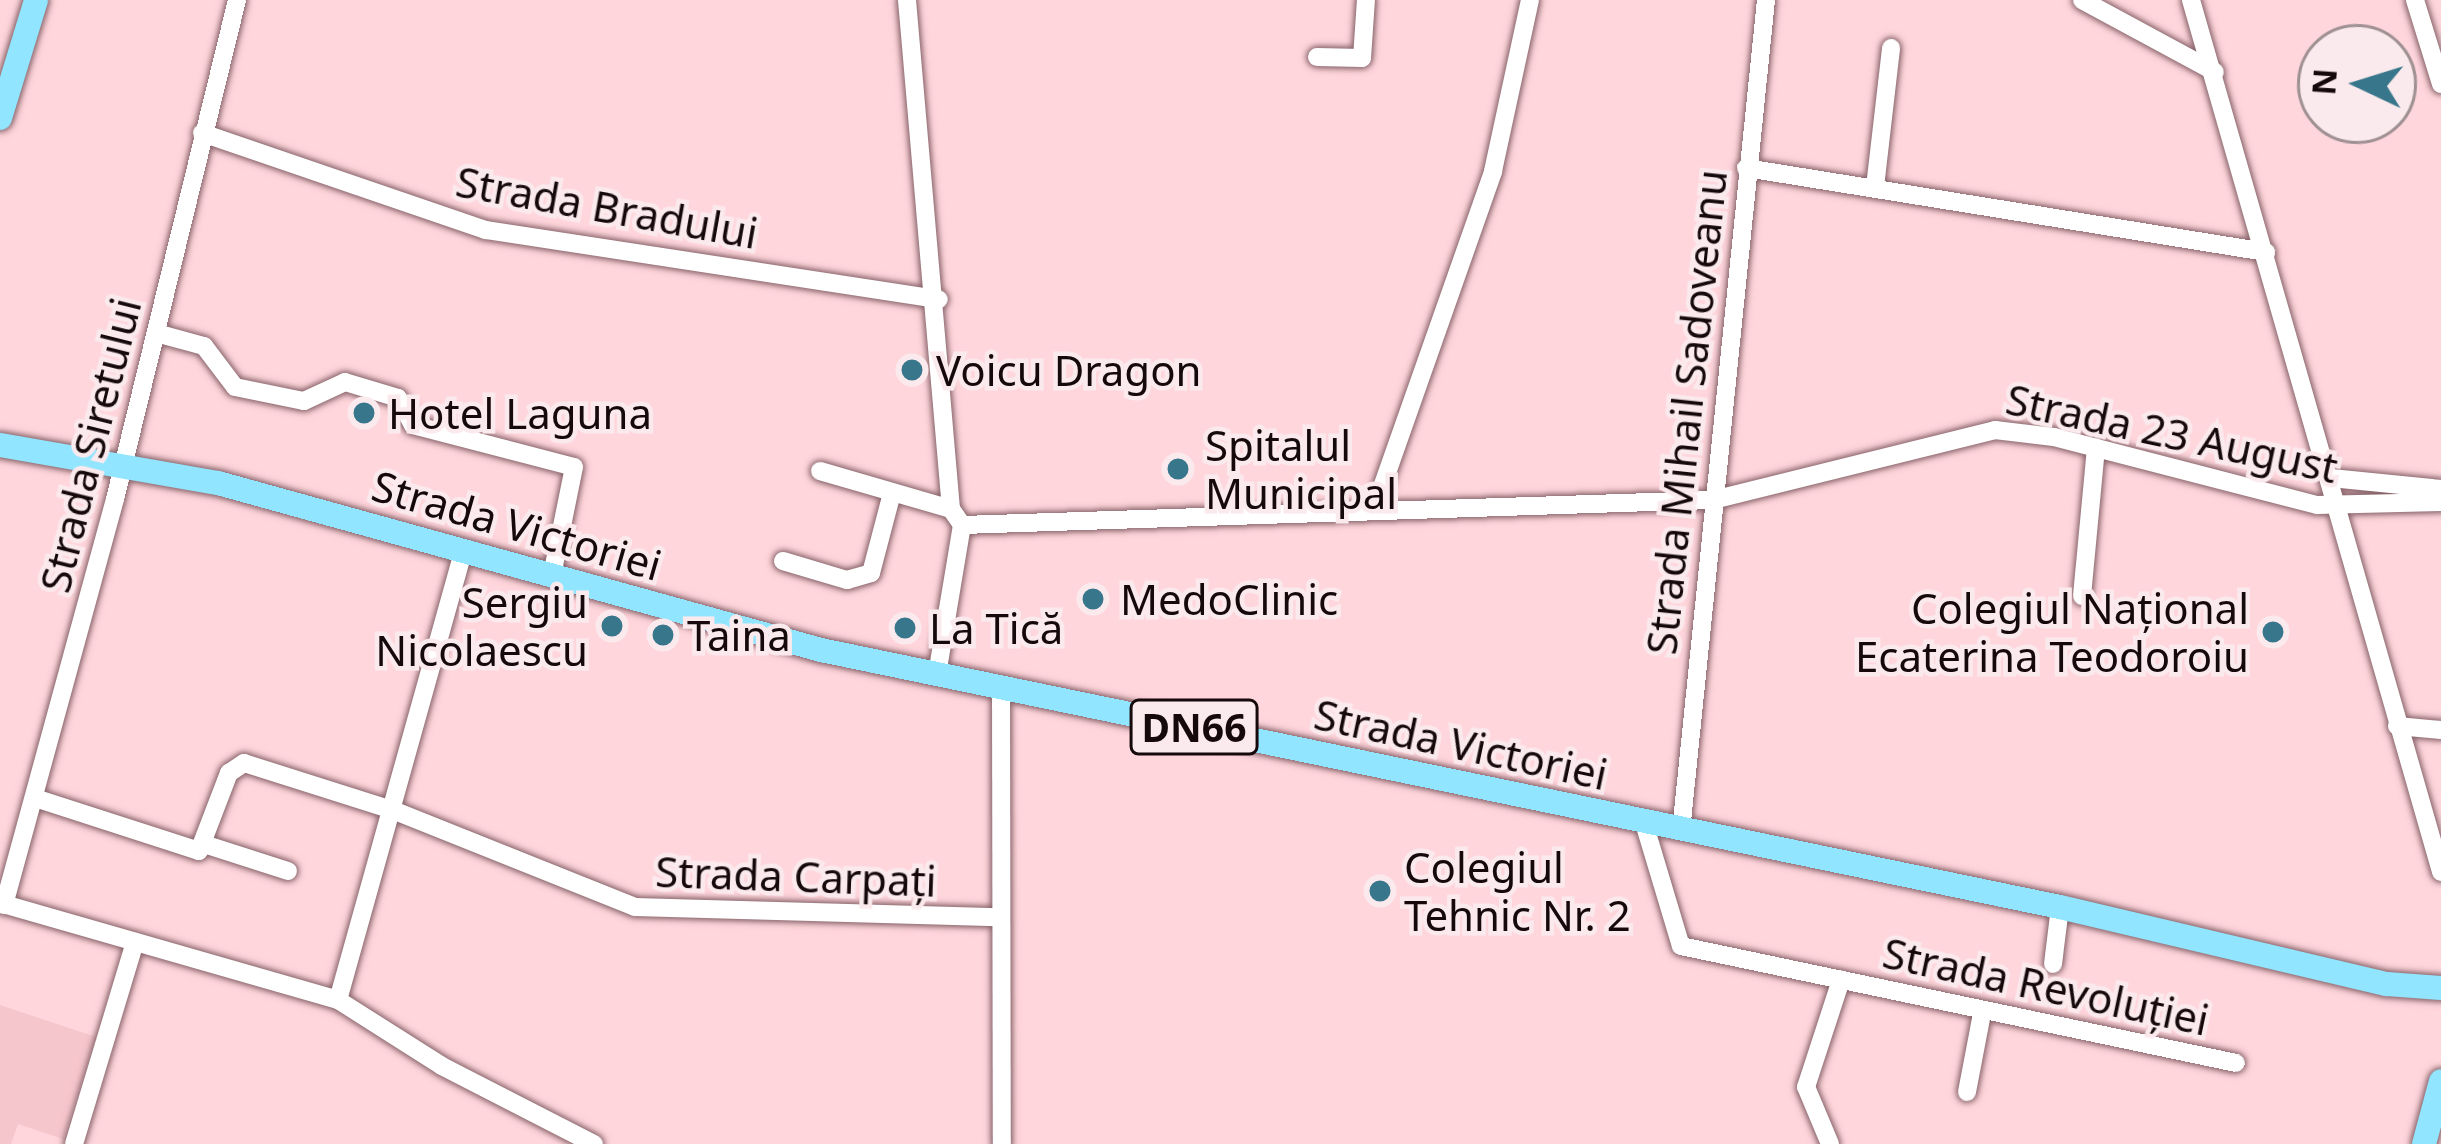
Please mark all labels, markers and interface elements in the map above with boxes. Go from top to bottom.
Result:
north arrow [2297,24,2417,144]
text: N [2300,67,2347,97]
street label: Strada Bradului [452,156,762,258]
street label: Strada Mihail Sadoveanu [1635,167,1737,657]
street label: Strada Siretului [29,293,151,597]
place label: Voicu Dragon [936,345,1202,395]
marker: Voicu Dragon [899,357,925,383]
street label: Strada 23 August [2002,373,2342,493]
place label: Hotel Laguna [388,388,652,438]
marker: Hotel Laguna [351,400,377,426]
place label: Spitalul Municipal [1205,420,1397,518]
marker: Spitalul Municipal [1162,453,1194,485]
street label: Strada Victoriei [367,460,667,590]
place label: MedoClinic [1120,574,1338,624]
place label: Sergiu Nicolaescu [375,577,588,676]
marker: MedoClinic [1077,583,1109,615]
place label: Colegiul Național Ecaterina Teodoroiu [1855,583,2249,682]
place label: La Tică [929,603,1063,653]
place label: Taina [687,610,791,660]
marker: Sergiu Nicolaescu [599,613,625,639]
marker: La Tică [892,615,918,641]
marker: Colegiul Național Ecaterina Teodoroiu [2260,619,2286,645]
marker: Taina [650,622,676,648]
street label: Strada Victoriei [1310,688,1612,800]
road number: DN66 [1128,694,1260,760]
place label: Colegiul Tehnic Nr. 2 [1404,842,1631,940]
street label: Strada Carpați [654,846,938,906]
marker: Colegiul Tehnic Nr. 2 [1367,878,1393,904]
street label: Strada Revoluției [1879,927,2213,1045]

